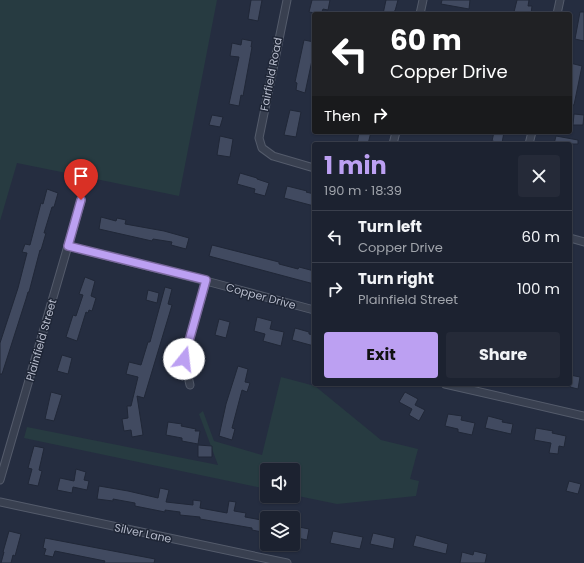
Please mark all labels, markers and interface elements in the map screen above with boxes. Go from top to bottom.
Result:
text: 60 m [390,21,462,60]
icon: left [324,28,376,80]
street label: Fairfield Road [256,36,286,112]
text: Copper Drive [390,59,508,84]
icon: right [369,104,391,126]
text: Then [324,105,361,126]
text: 1 min [324,149,387,182]
button: close [518,155,560,197]
pin [64,159,98,200]
icon: arrive [70,165,92,187]
text: 190 m · 18:39 [324,181,402,200]
text: Turn left [358,216,422,237]
icon: left [324,226,346,248]
text: 60 m [522,226,560,247]
text: Copper Drive [358,238,443,257]
text: Turn right [358,268,434,289]
icon: right [324,278,346,300]
text: 100 m [517,278,560,299]
street label: Copper Drive [224,279,298,313]
text: Plainfield Street [358,290,458,309]
street label: Plainfield Street [22,297,60,383]
button: Exit [324,332,438,378]
button: Share [446,332,560,378]
position arrow [163,338,205,380]
map controls [260,463,300,551]
button: sound [260,463,300,503]
button: layers [260,511,300,551]
street label: Silver Lane [113,519,173,547]

